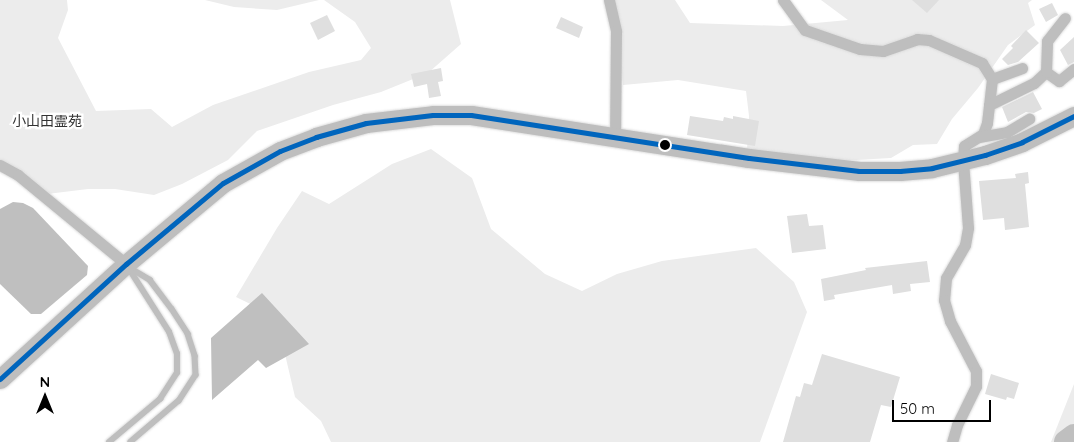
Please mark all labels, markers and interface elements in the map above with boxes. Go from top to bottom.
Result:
park label: 小山田霊苑 [12,113,82,129]
unlabelled marker [660,140,670,150]
north arrow [20,372,70,422]
text: N [40,373,50,391]
scale bar [894,390,993,422]
text: 50 m [900,399,935,418]

